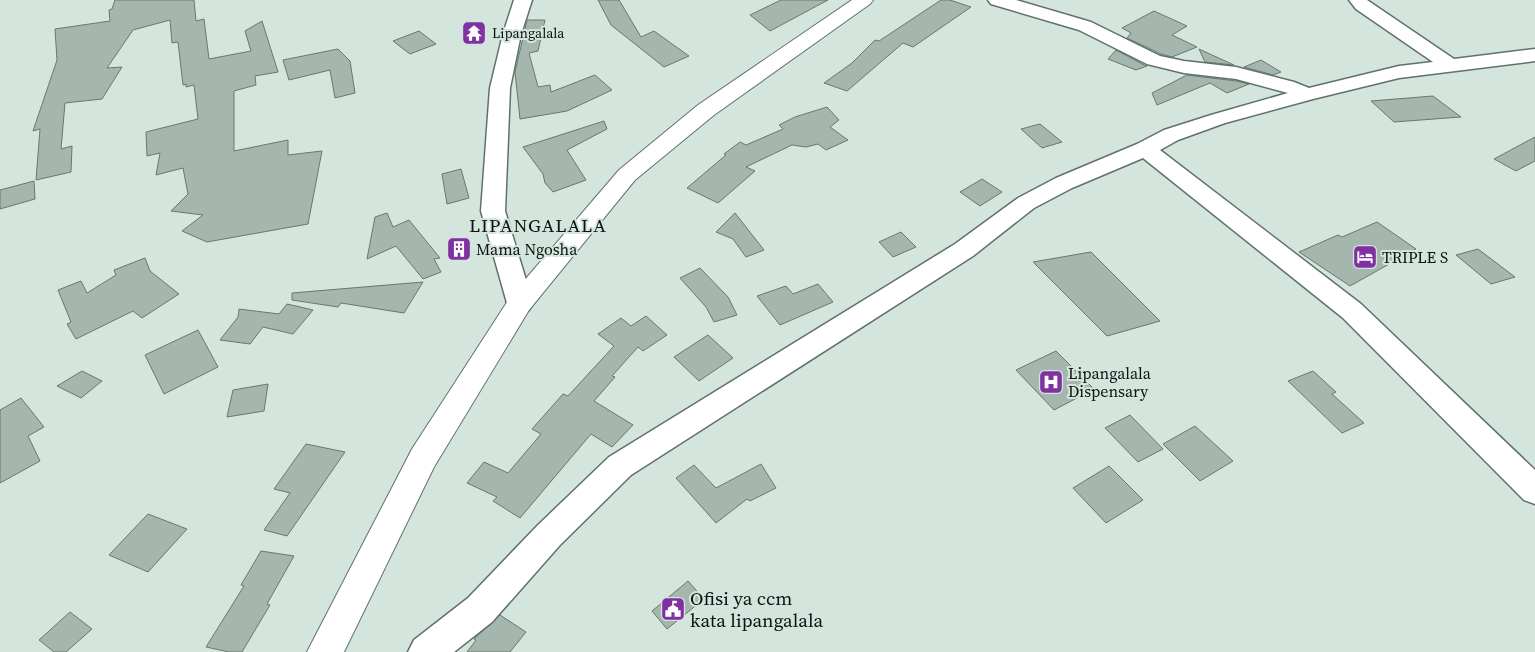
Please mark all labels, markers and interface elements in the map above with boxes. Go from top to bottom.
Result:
temple icon: Lipangalala [461,20,487,46]
place label: Lipangalala [492,23,565,43]
district label: LIPANGALALA [469,212,607,238]
building icon: Mama Ngosha [446,236,472,262]
place label: Mama Ngosha [476,238,578,260]
hotel icon: TRIPLE S [1352,244,1378,270]
place label: TRIPLE S [1382,246,1448,268]
place label: Lipangalala Dispensary [1068,362,1152,402]
hospital icon: Lipangalala Dispensary [1038,369,1064,395]
place label: Ofisi ya ccm kata lipangalala [690,585,823,633]
public building icon: Ofisi ya ccm kata lipangalala [660,596,686,622]

